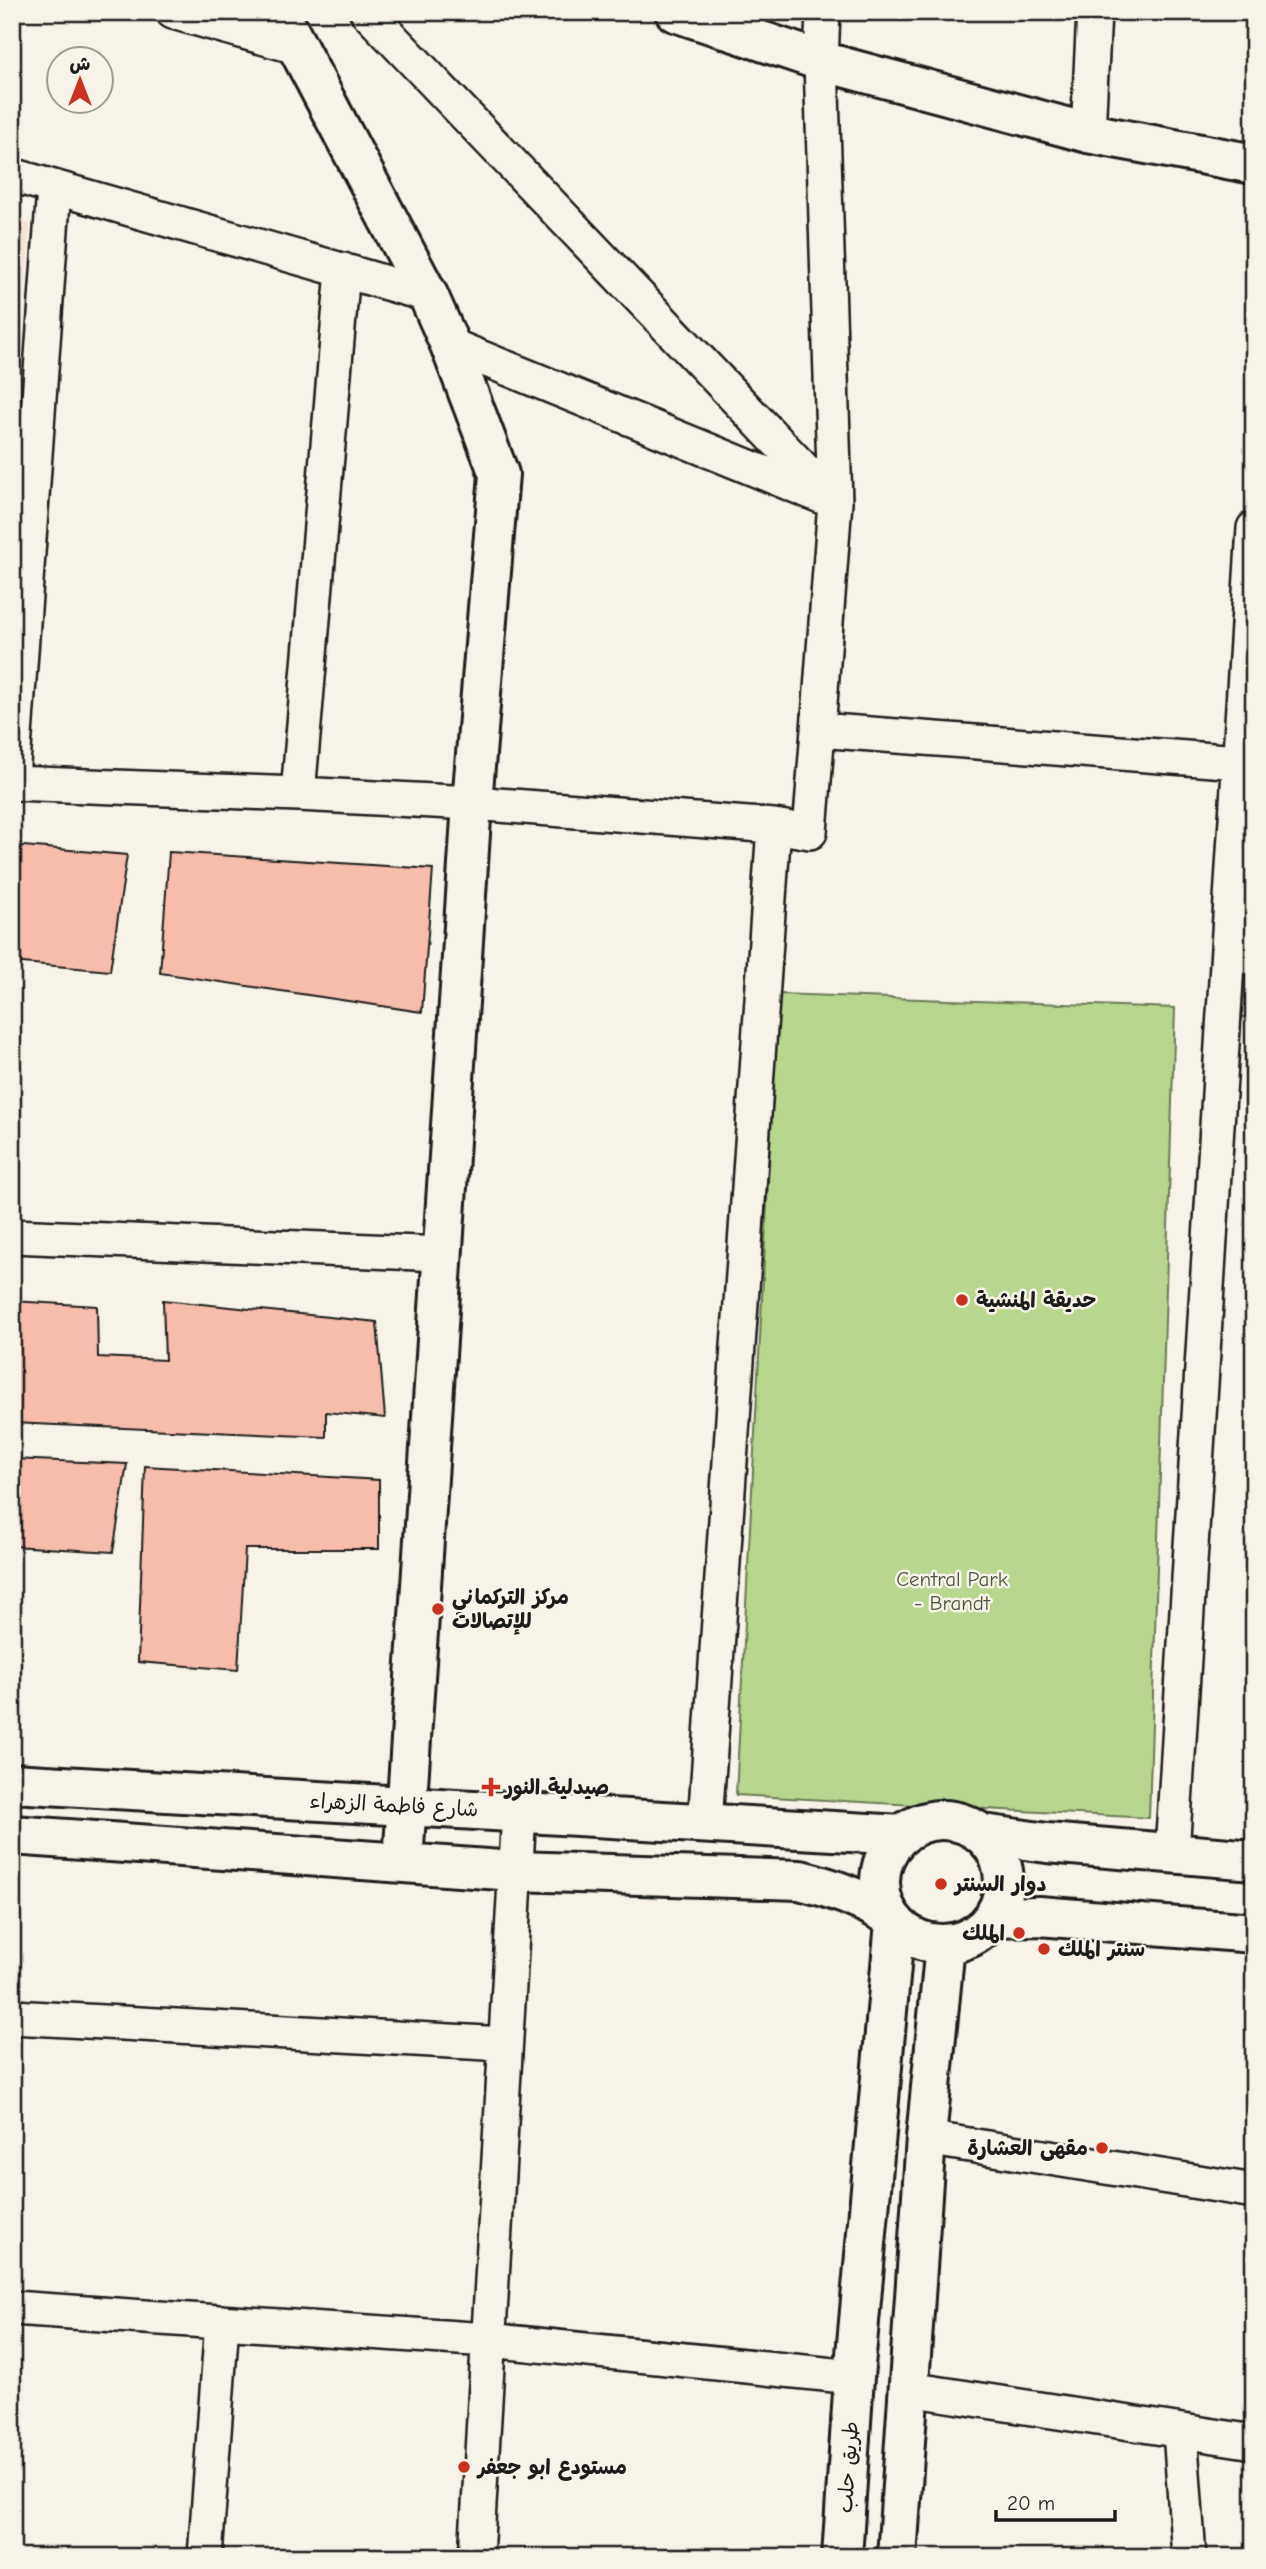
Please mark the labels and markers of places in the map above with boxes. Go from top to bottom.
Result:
place label: حديقة المنشية [976,1288,1096,1313]
marker: حديقة المنشية [954,1292,970,1308]
place label: مركز التركماني للإتصالات [452,1585,569,1635]
marker: مركز التركماني للإتصالات [430,1601,446,1617]
place label: صيدلية النور [503,1775,609,1801]
marker: صيدلية النور [483,1779,499,1795]
place label: دوار السنتر [953,1872,1046,1896]
marker: دوار السنتر [933,1876,949,1892]
place label: الملك [962,1921,1005,1945]
marker: الملك [1011,1925,1027,1941]
place label: سنتر الملك [1058,1937,1145,1961]
marker: سنتر الملك [1036,1941,1052,1957]
place label: مقهى العشارة [967,2136,1088,2161]
marker: مقهى العشارة [1094,2140,1110,2156]
place label: مستودع ابو جعفر [476,2455,627,2481]
marker: مستودع ابو جعفر [456,2459,472,2475]

